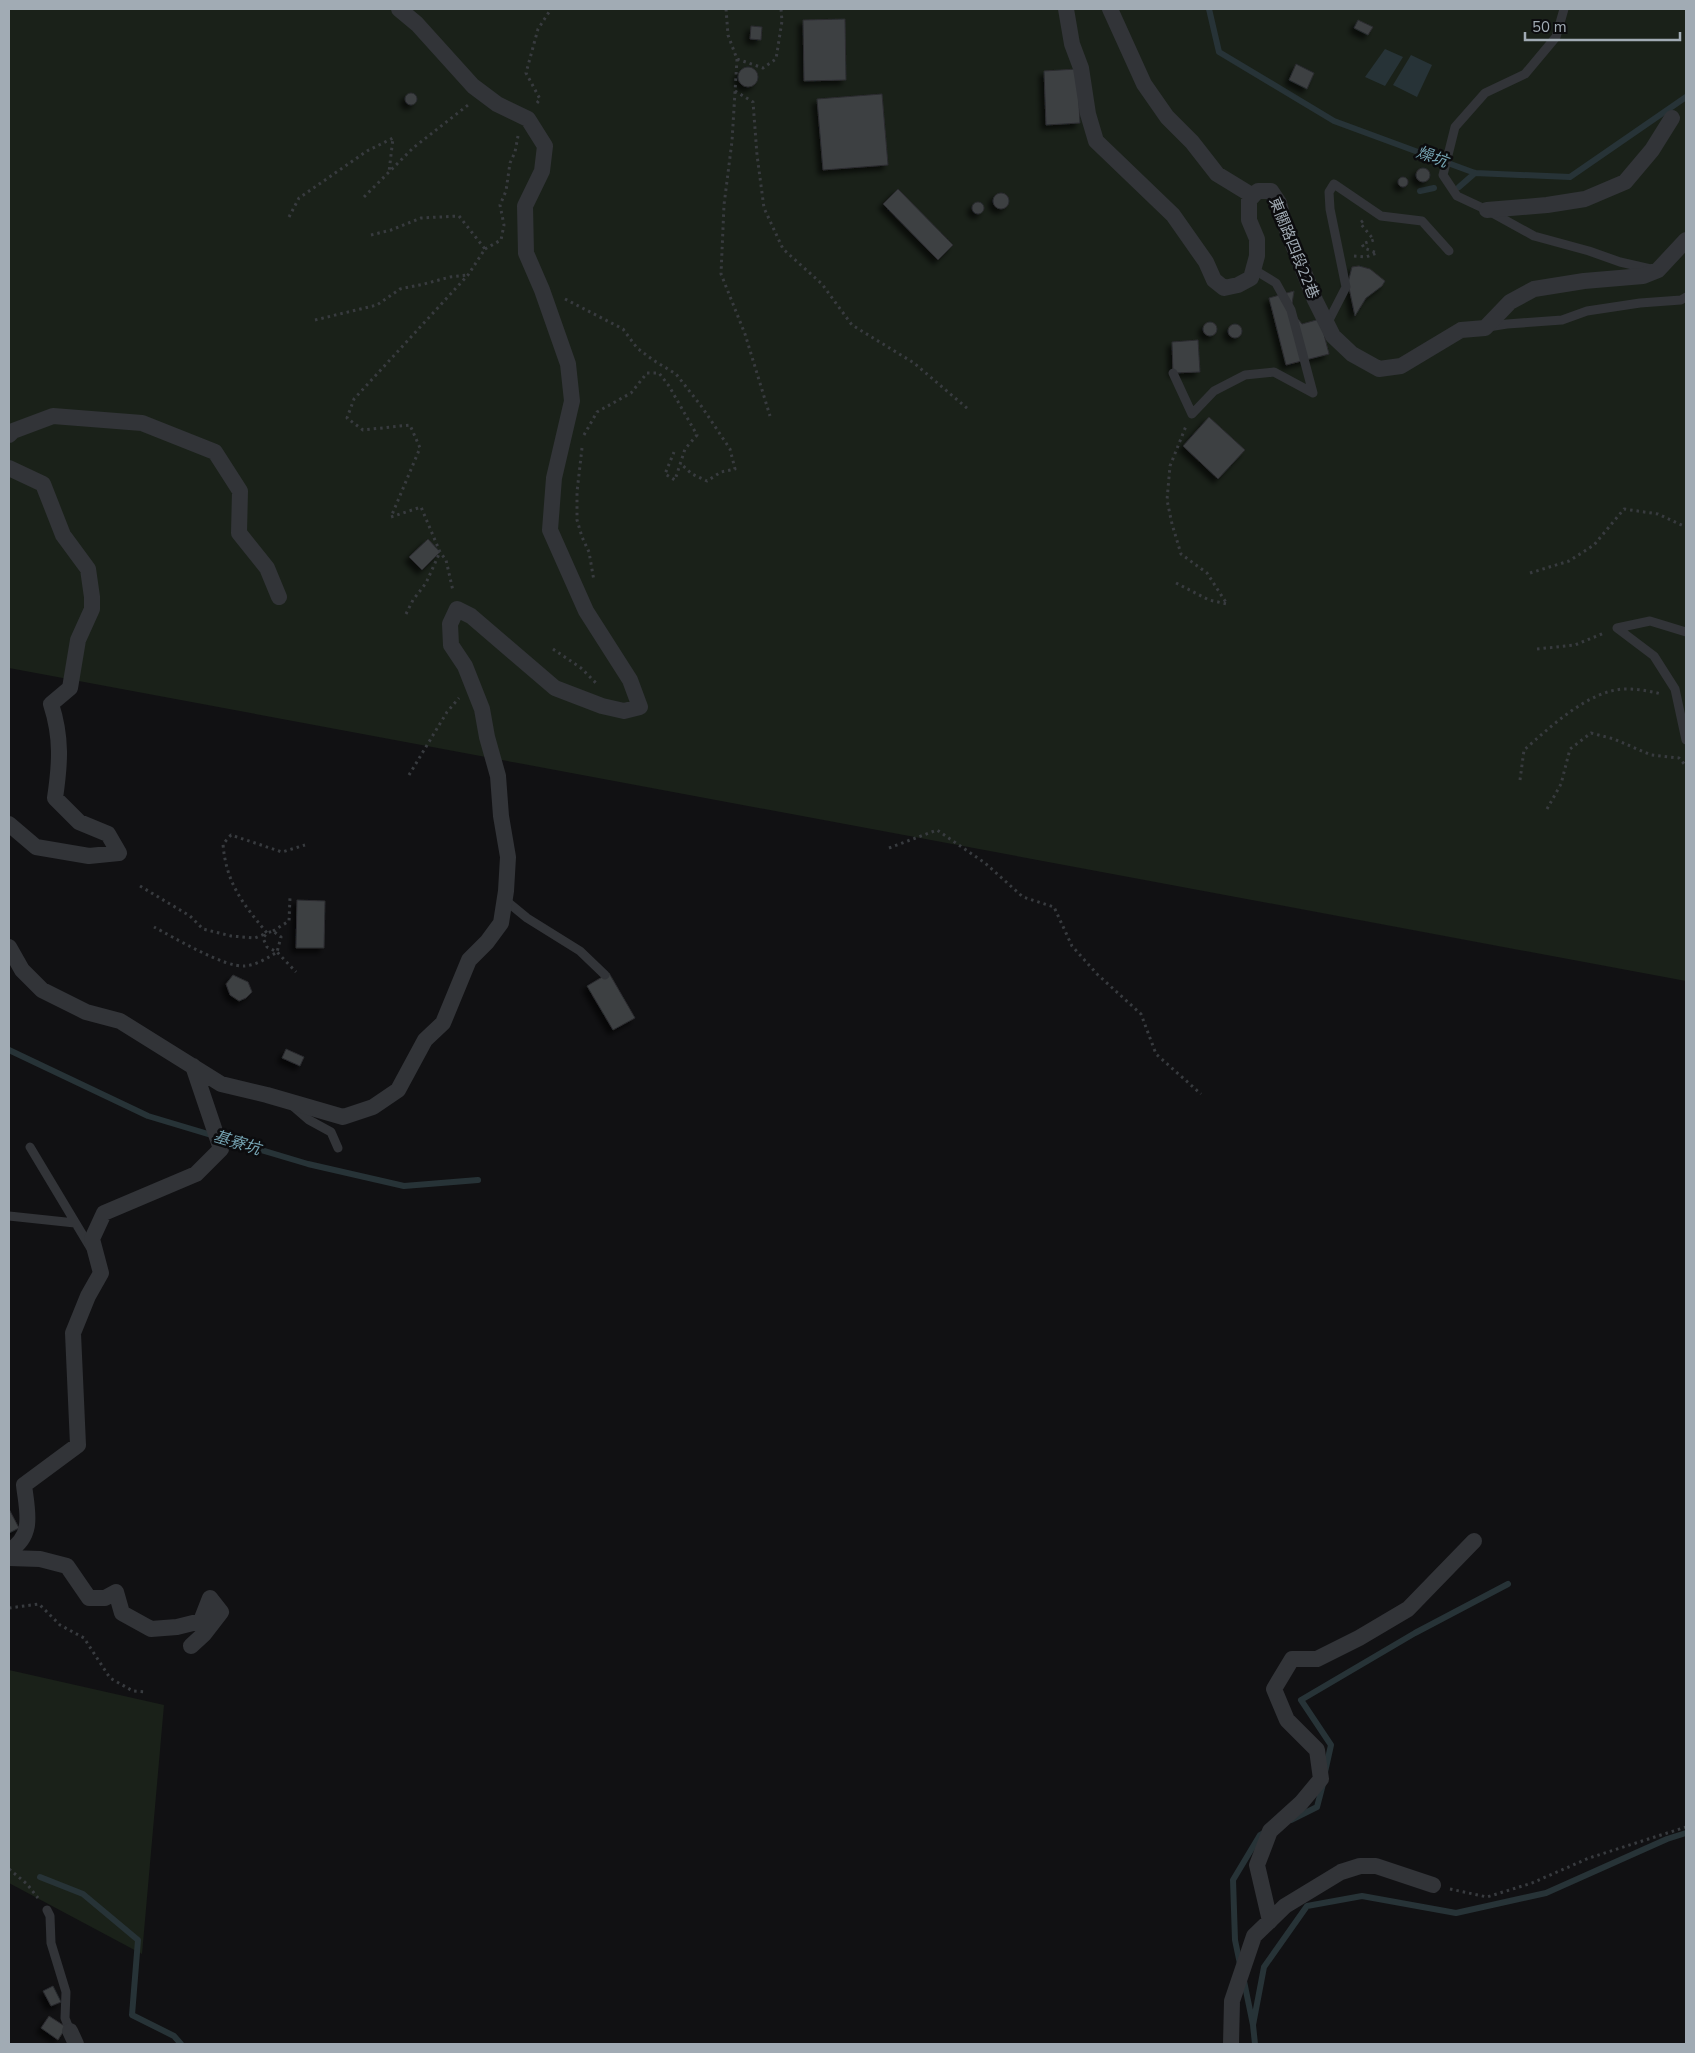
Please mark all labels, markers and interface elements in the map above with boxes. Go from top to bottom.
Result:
scale bar [1525,10,1680,42]
text: 50 m [1532,17,1567,37]
water label: 燥坑 [1413,141,1453,173]
street label: 東關路四段22巷 [1264,194,1324,302]
water label: 基寮坑 [211,1125,265,1161]

